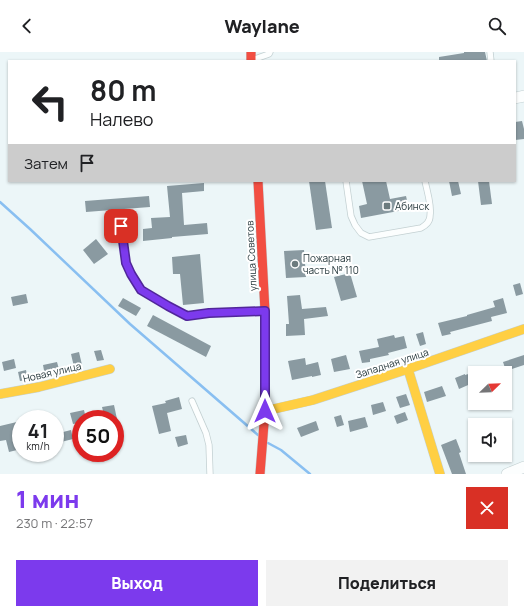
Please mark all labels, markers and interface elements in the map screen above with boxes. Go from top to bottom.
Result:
text: Waylane [224,14,300,38]
icon: back [16,15,38,37]
icon: search [486,15,508,37]
text: 80 m [90,71,156,109]
icon: left [24,76,76,128]
text: Налево [90,107,154,131]
icon: arrive [76,152,98,174]
text: Затем [24,153,68,174]
place label: Абинск [395,199,430,213]
marker: Абинск [382,201,392,211]
pin [104,209,138,243]
icon: arrive [110,215,132,237]
street label: улица Советов [242,220,260,292]
place label: Пожарная часть № 110 [303,251,359,277]
marker: Пожарная часть № 110 [290,259,300,269]
street label: Западная улица [354,345,430,381]
street label: Новая улица [21,358,83,386]
north arrow [468,366,512,410]
map controls [468,366,512,462]
position arrow [244,390,286,432]
speed limit sign: 50 [72,410,124,462]
text: 41 [28,417,48,444]
button: sound [468,418,512,462]
text: km/h [26,439,50,453]
text: 1 мин [16,482,79,515]
button: close [466,487,508,529]
text: 230 m · 22:57 [16,514,93,532]
button: Выход [16,560,258,606]
button: Поделиться [266,560,508,606]

